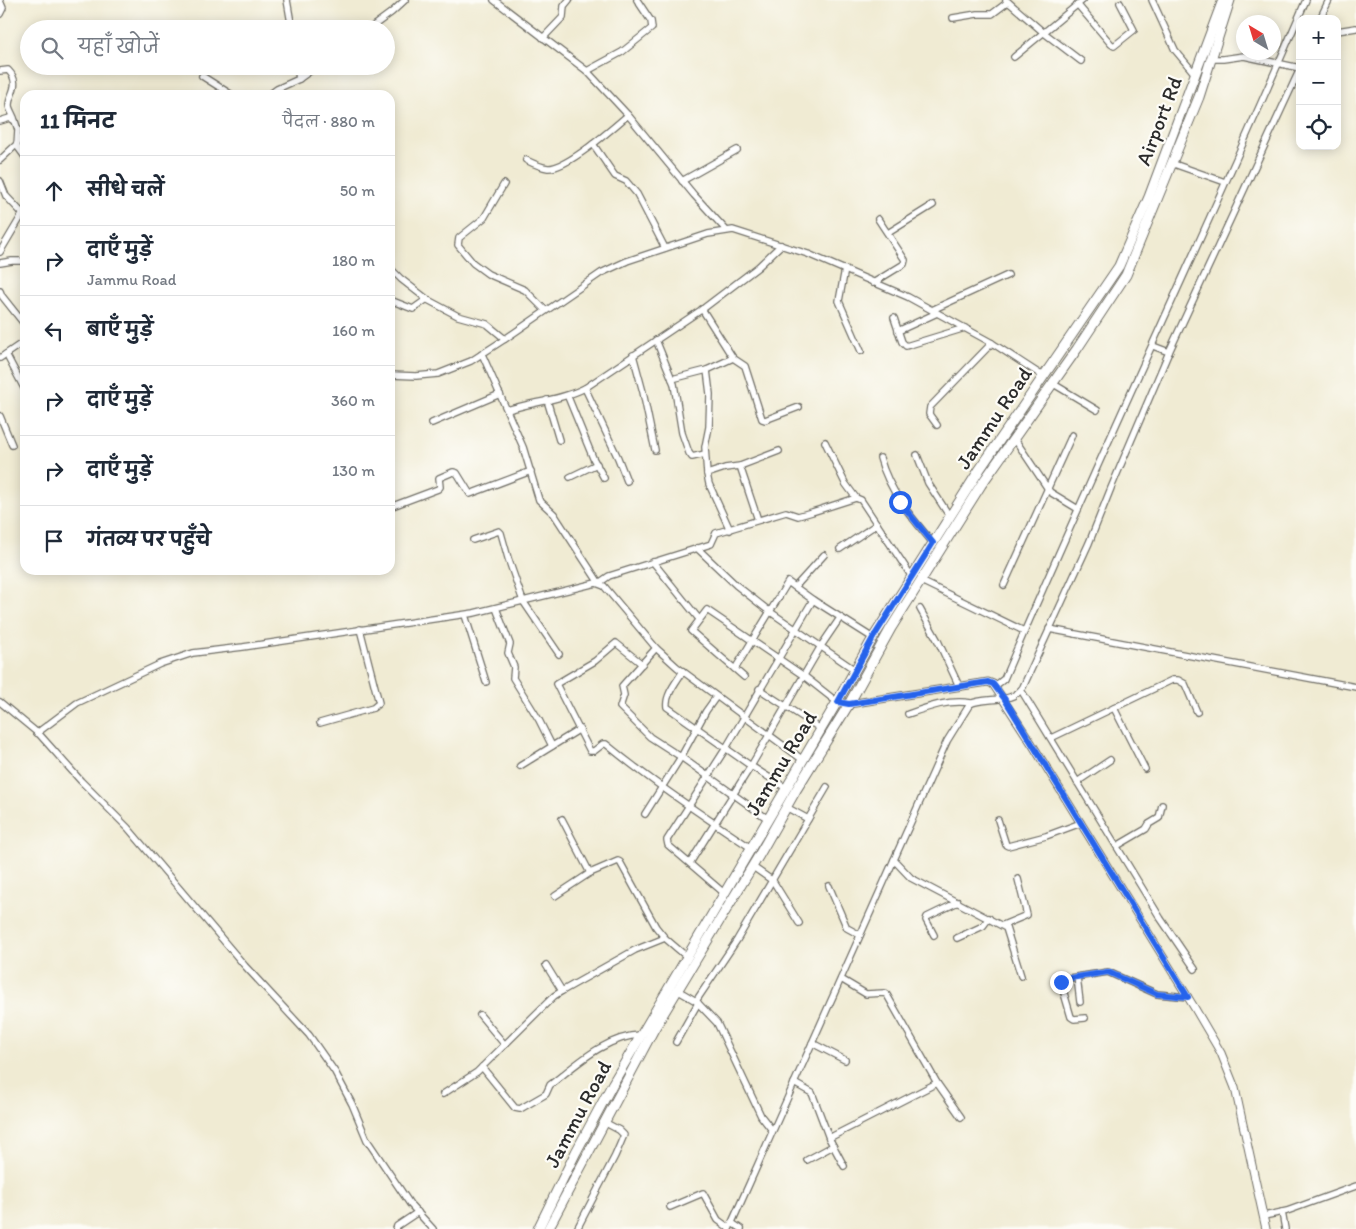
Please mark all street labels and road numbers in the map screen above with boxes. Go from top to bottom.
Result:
street label: Airport Rd [1130,73,1187,169]
street label: Jammu Road [950,362,1037,473]
street label: Jammu Road [740,705,822,820]
street label: Jammu Road [539,1055,616,1172]

